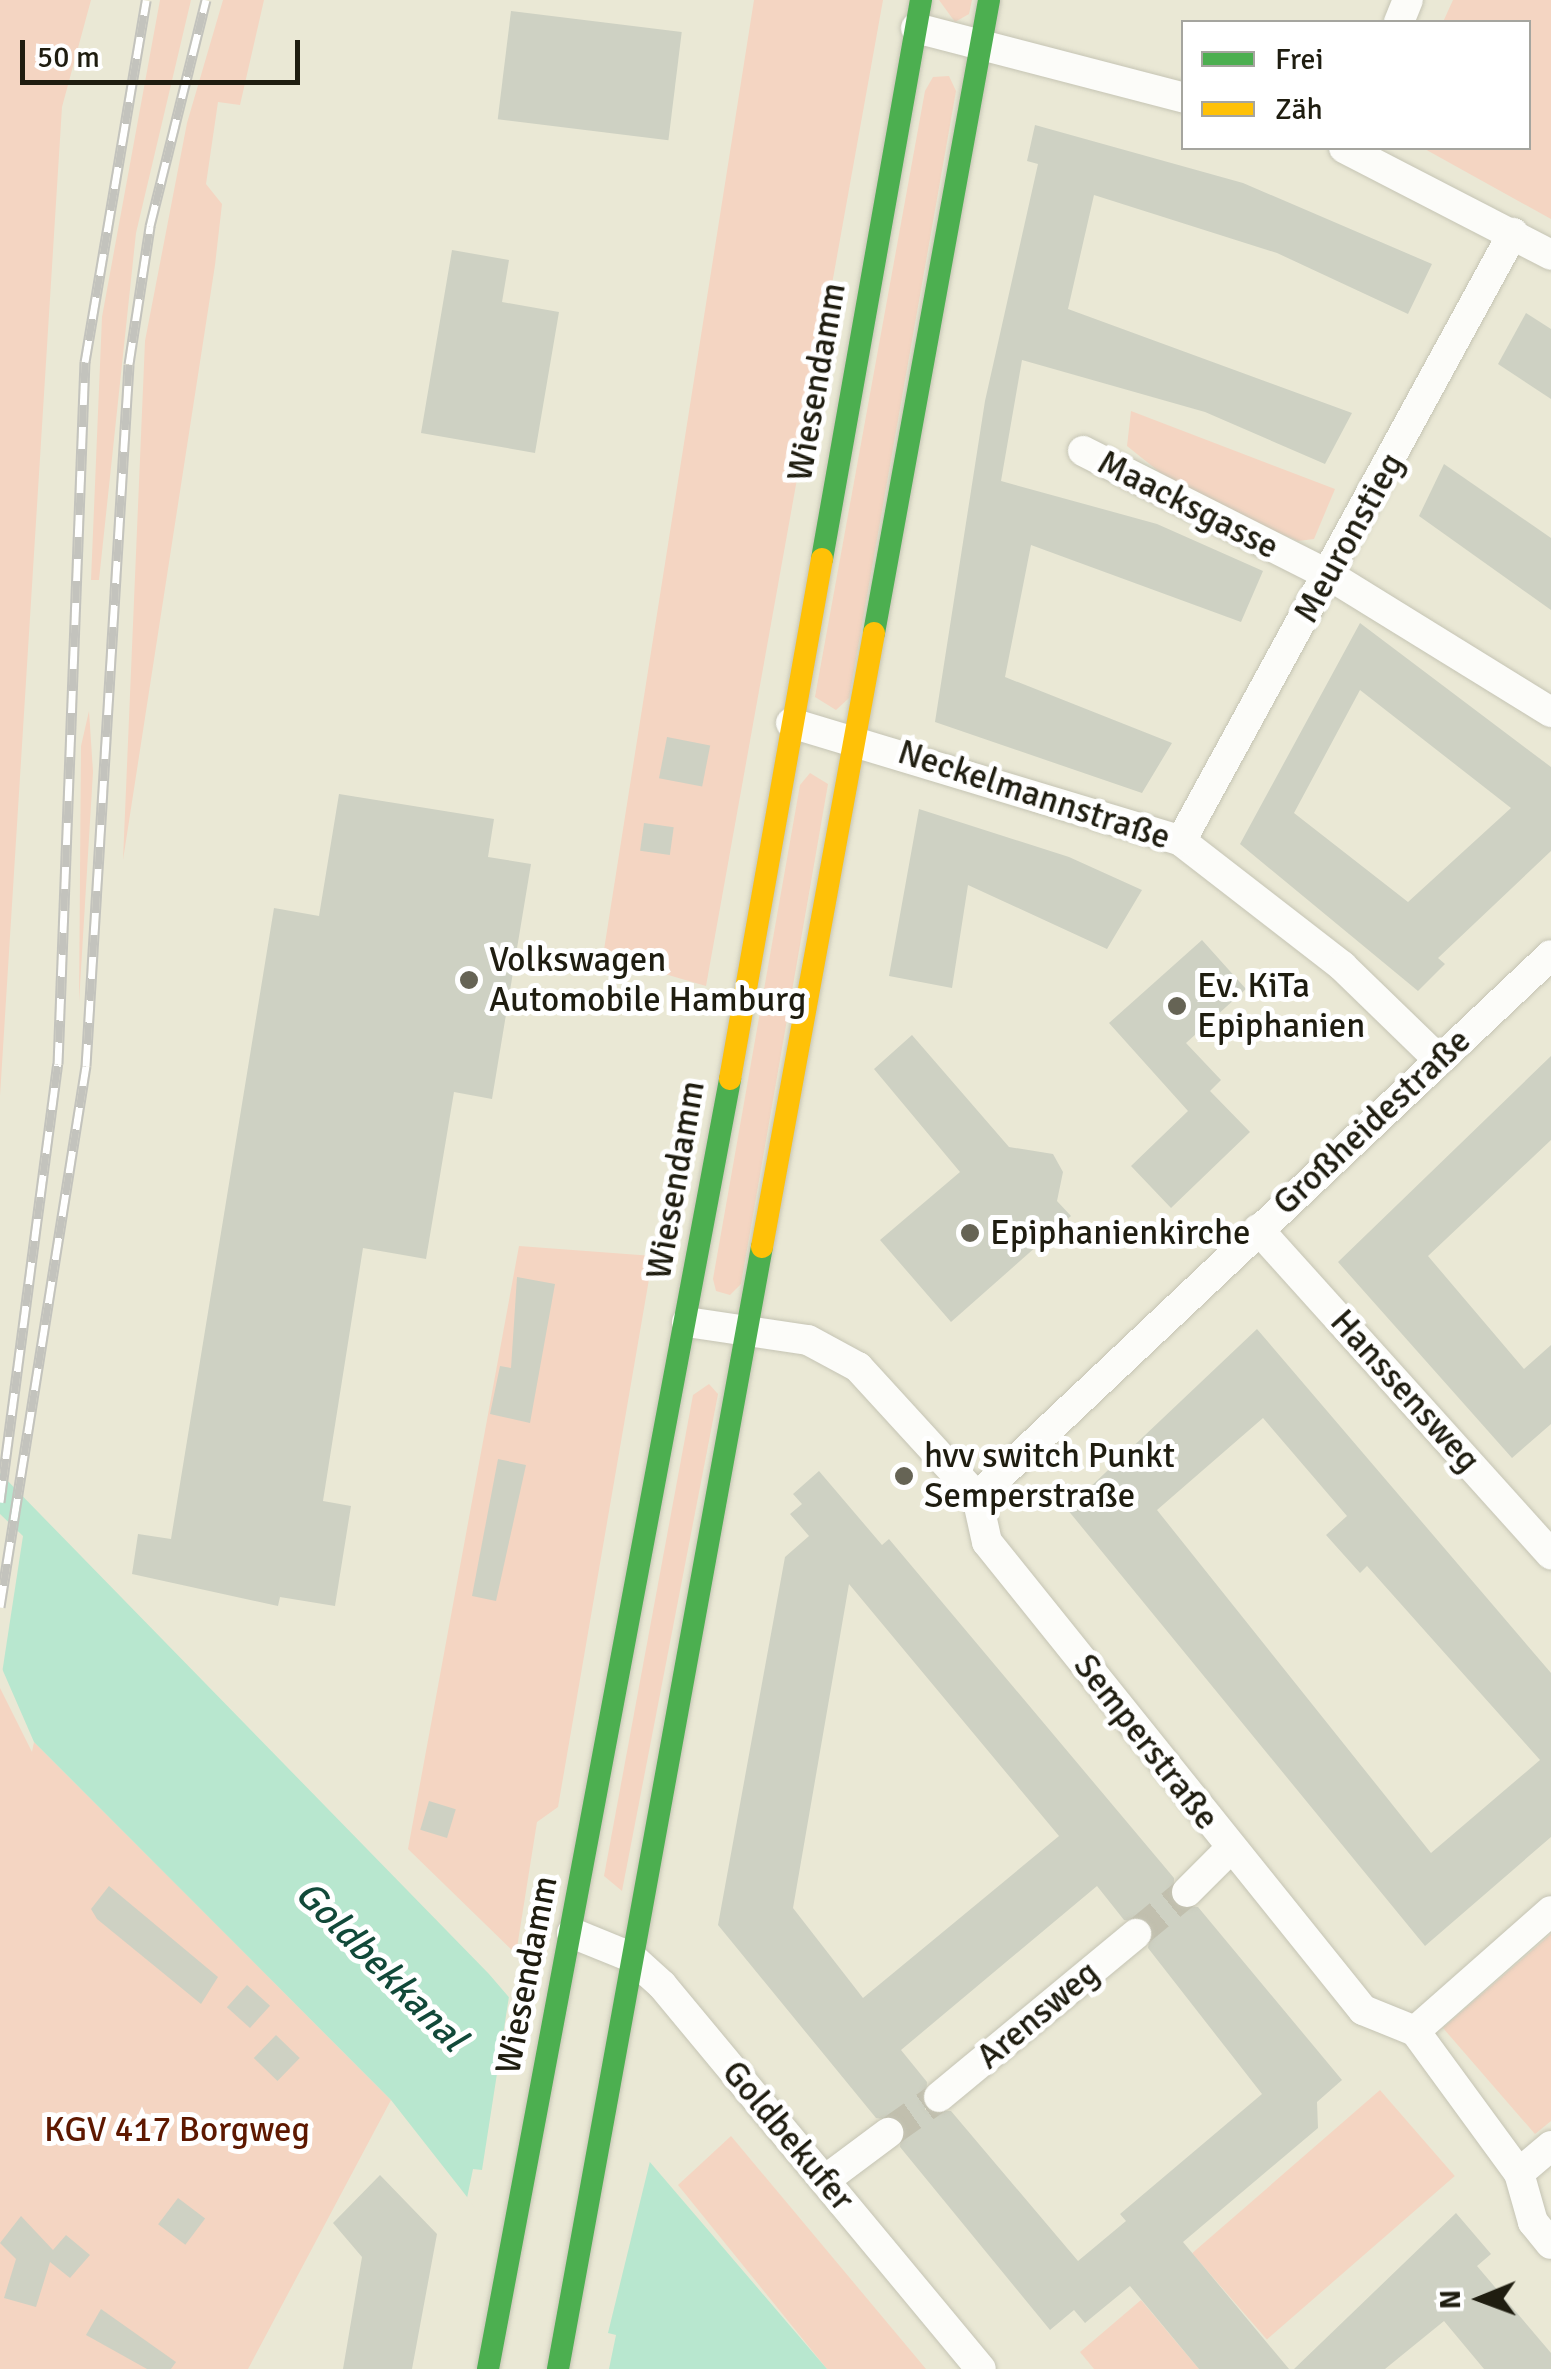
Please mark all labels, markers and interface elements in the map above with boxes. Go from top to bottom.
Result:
scale bar [25,20,305,82]
legend [1181,20,1531,150]
text: 50 m [37,39,100,76]
text: Frei [1275,41,1324,78]
text: Zäh [1275,91,1323,128]
street label: Wiesendamm [779,279,855,485]
street label: Maacksgasse [1091,441,1285,569]
street label: Meuronstieg [1285,446,1413,630]
street label: Neckelmannstraße [893,731,1175,859]
place label: Volkswagen Automobile Hamburg [489,939,806,1021]
place label: Ev. KiTa Epiphanien [1197,965,1365,1047]
marker: Volkswagen Automobile Hamburg [458,969,480,991]
marker: Ev. KiTa Epiphanien [1166,995,1188,1017]
street label: Großheidestraße [1265,1020,1479,1224]
street label: Wiesendamm [638,1077,714,1283]
place label: Epiphanienkirche [990,1212,1250,1254]
marker: Epiphanienkirche [959,1222,981,1244]
street label: Hanssensweg [1321,1301,1489,1481]
place label: hvv switch Punkt Semperstraße [924,1435,1175,1517]
marker: hvv switch Punkt Semperstraße [893,1465,915,1487]
street label: Semperstraße [1064,1646,1228,1838]
water label: Goldbekkanal [286,1871,476,2061]
street label: Wiesendamm [487,1872,567,2078]
street label: Arensweg [968,1952,1108,2078]
street label: Goldbekufer [713,2052,863,2220]
park label: KGV 417 Borgweg [44,2109,310,2151]
north arrow [1431,2249,1531,2349]
text: N [1434,2289,1468,2310]

